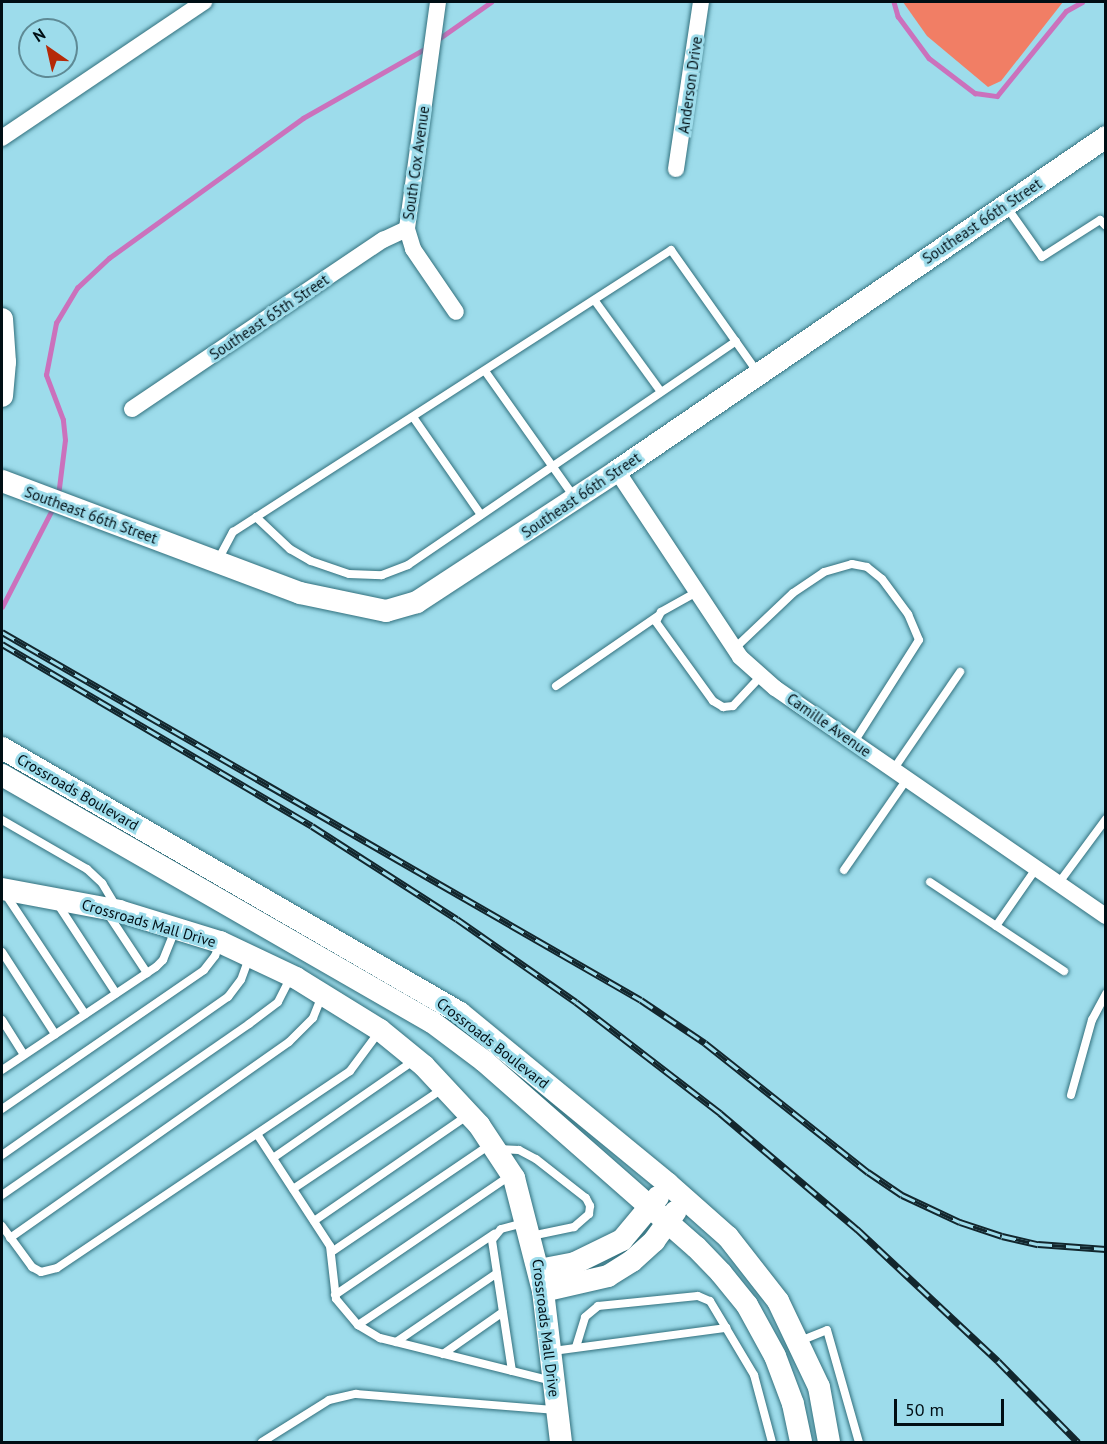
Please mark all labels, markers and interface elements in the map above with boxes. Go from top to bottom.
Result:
north arrow [18,18,78,78]
text: N [29,24,49,46]
street label: Anderson Drive [674,35,706,135]
street label: South Cox Avenue [399,104,433,222]
street label: Southeast 66th Street [919,174,1045,268]
street label: Southeast 65th Street [206,270,332,364]
street label: Southeast 66th Street [518,448,644,542]
street label: Southeast 66th Street [22,483,160,547]
street label: Camille Avenue [783,689,875,761]
street label: Crossroads Boulevard [14,750,142,834]
street label: Crossroads Mall Drive [80,895,218,951]
street label: Crossroads Boulevard [433,994,553,1092]
street label: Crossroads Mall Drive [529,1258,563,1398]
scale bar [897,1387,1006,1425]
text: 50 m [905,1398,944,1421]

